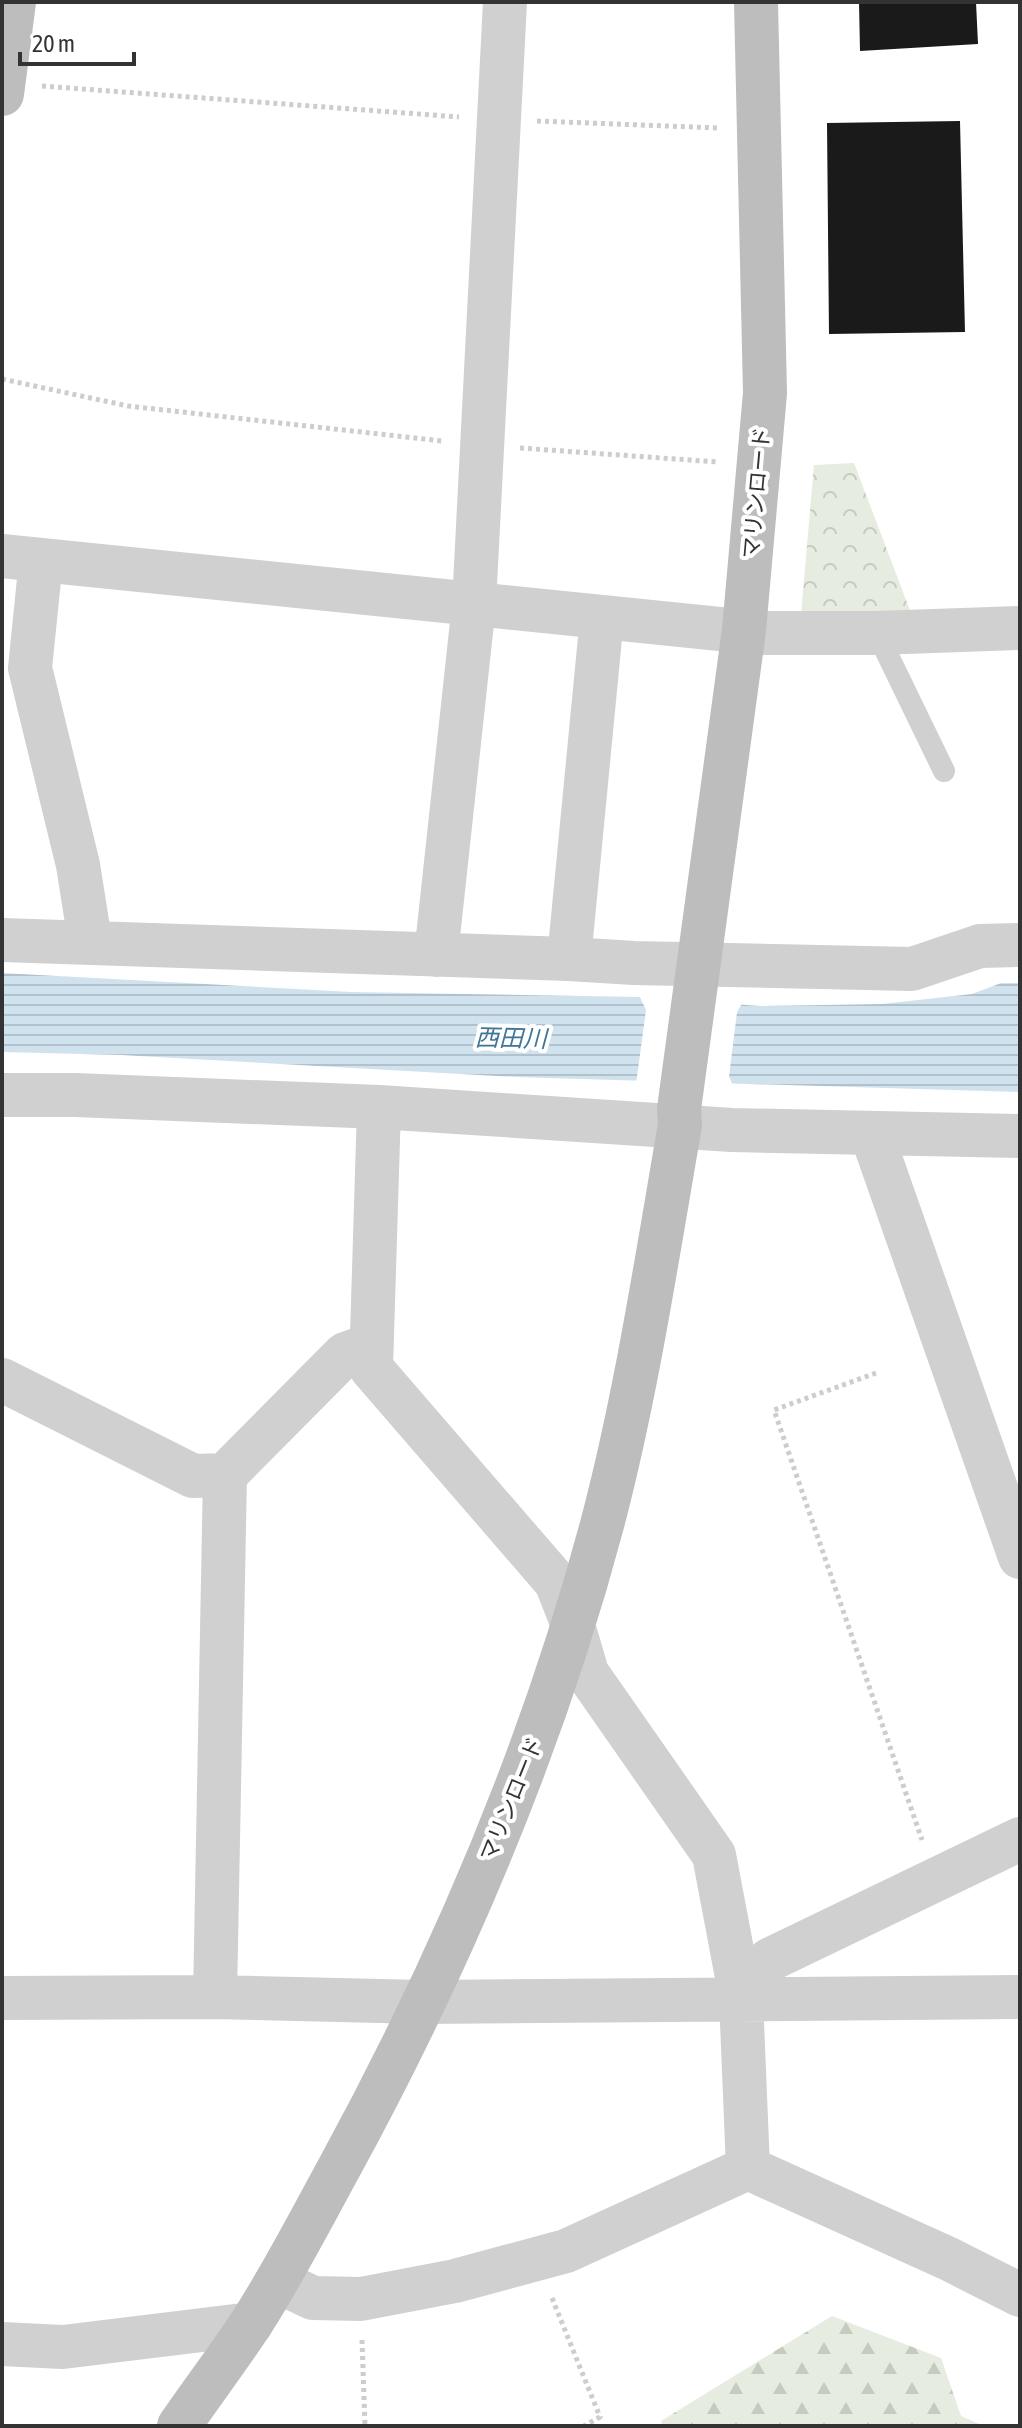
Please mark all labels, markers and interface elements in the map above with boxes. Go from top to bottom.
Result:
scale bar [20,16,134,66]
text: 20 m [32,30,75,57]
street label: マリンロード [737,426,775,560]
water label: 西田川 [475,1024,550,1052]
street label: マリンロード [474,1733,548,1865]

